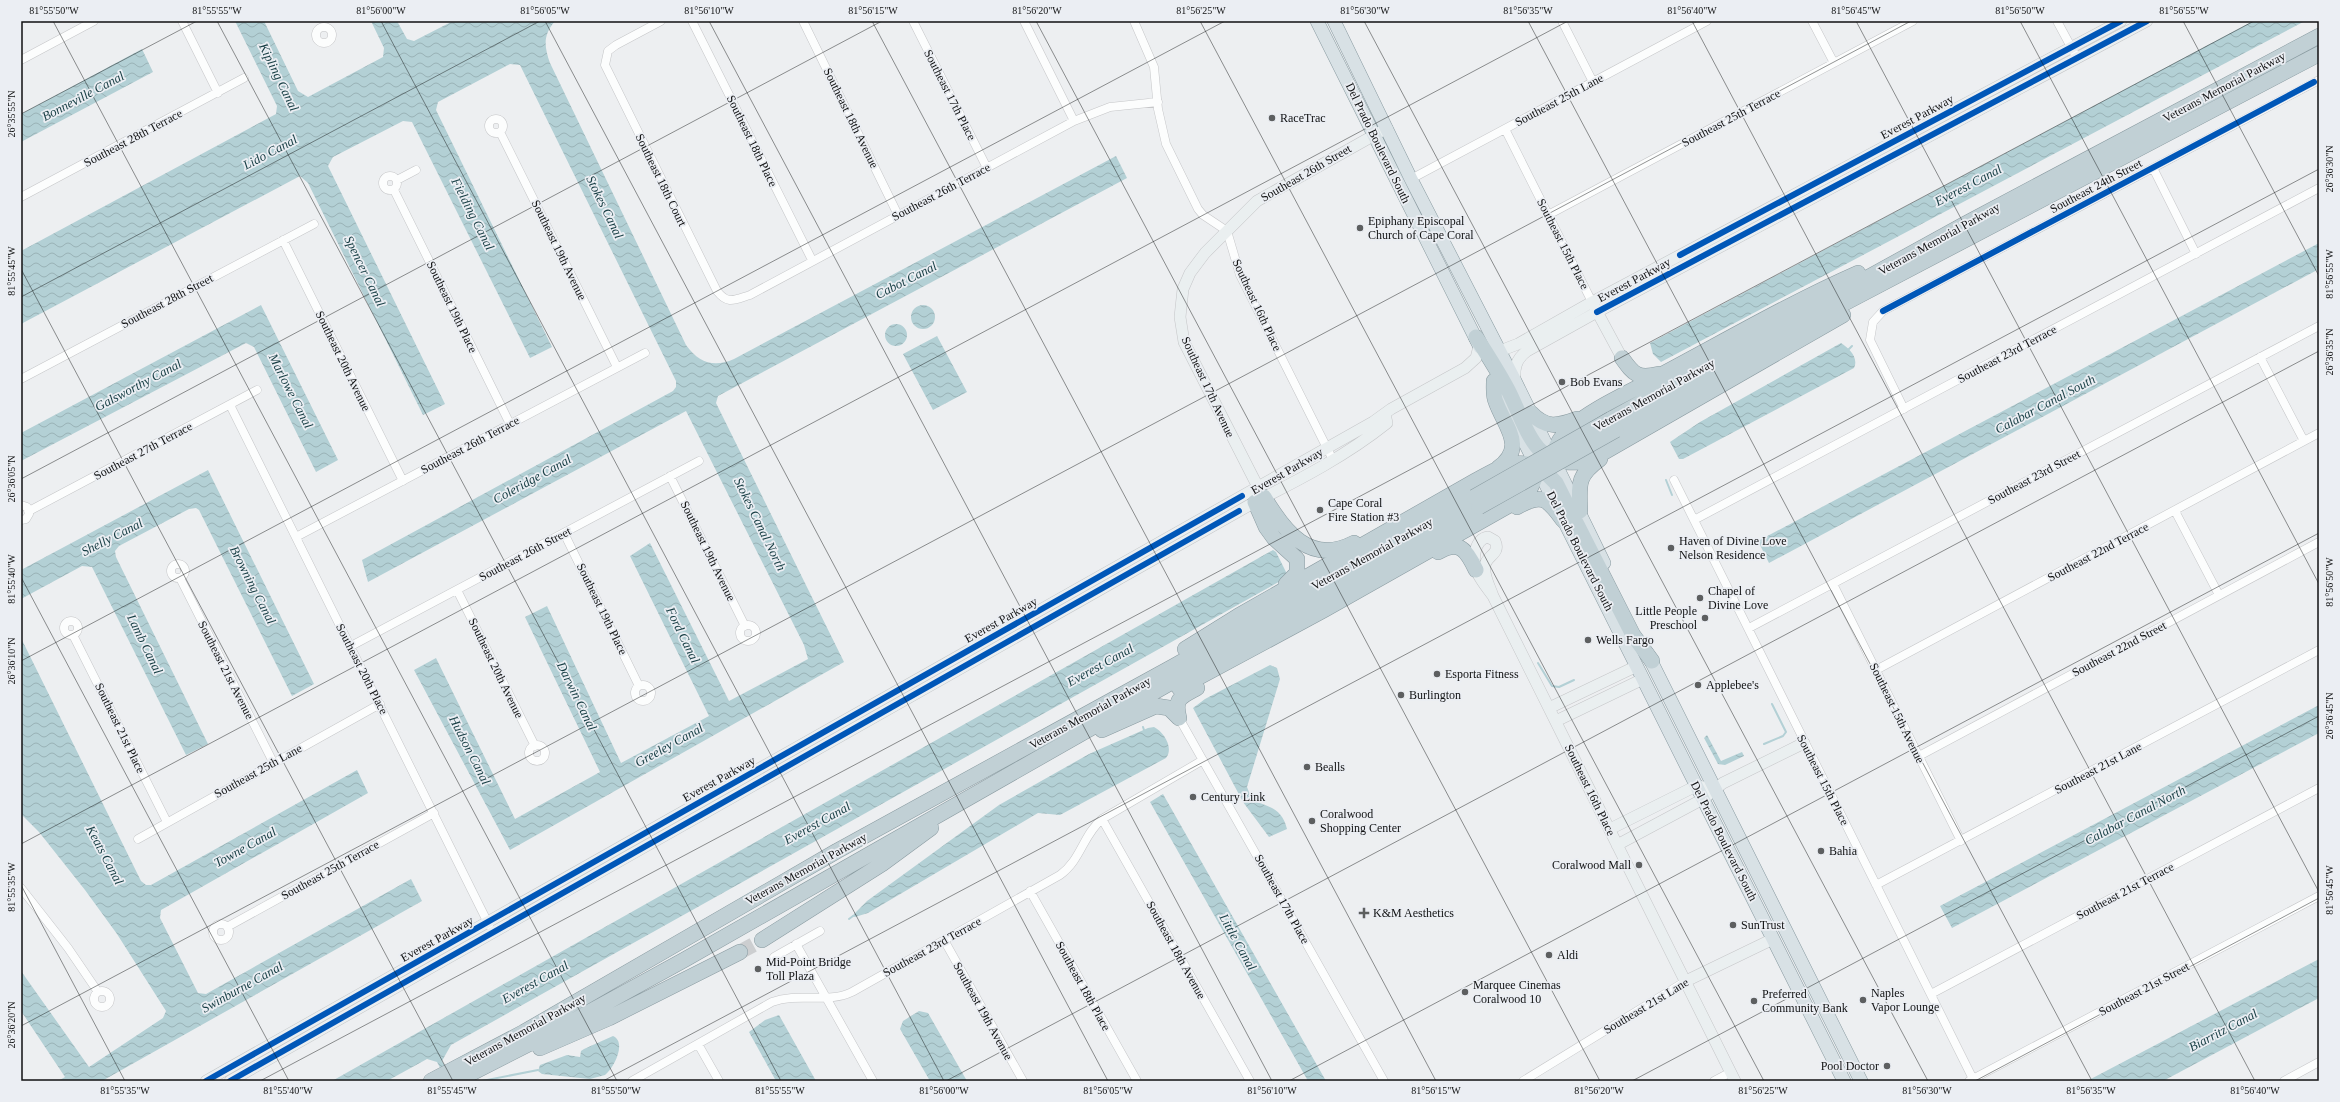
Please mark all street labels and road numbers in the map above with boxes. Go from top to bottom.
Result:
street label: Southeast 17th Place [921,47,979,143]
street label: Veterans Memorial Parkway [2160,49,2288,125]
street label: Southeast 18th Avenue [821,66,881,170]
street label: Southeast 25th Lane [1512,71,1606,129]
street label: Del Prado Boulevard South [1343,80,1413,206]
street label: Southeast 25th Terrace [1679,86,1783,150]
street label: Everest Parkway [1878,92,1956,142]
street label: Southeast 18th Place [724,93,780,189]
street label: Southeast 28th Terrace [81,106,185,170]
street label: Southeast 18th Court [632,131,690,229]
street label: Southeast 26th Street [1258,141,1354,205]
street label: Southeast 24th Street [2048,156,2145,216]
street label: Southeast 26th Terrace [889,160,993,224]
street label: Southeast 15th Place [1534,196,1592,292]
street label: Southeast 19th Avenue [529,198,589,302]
street label: Veterans Memorial Parkway [1876,200,2002,278]
street label: Everest Parkway [1595,255,1673,305]
street label: Southeast 16th Place [1230,257,1284,353]
street label: Southeast 19th Place [424,259,480,355]
street label: Southeast 28th Street [119,271,216,331]
street label: Southeast 20th Avenue [313,309,373,413]
street label: Southeast 23rd Terrace [1955,322,2059,386]
street label: Southeast 17th Avenue [1178,334,1238,440]
street label: Veterans Memorial Parkway [1591,356,1717,434]
street label: Southeast 26th Terrace [418,413,522,477]
street label: Southeast 27th Terrace [91,419,195,483]
street label: Everest Parkway [1248,445,1326,497]
street label: Southeast 23rd Street [1985,446,2083,507]
street label: Del Prado Boulevard South [1544,489,1616,613]
street label: Southeast 19th Avenue [678,499,738,603]
street label: Veterans Memorial Parkway [1309,515,1435,593]
street label: Southeast 22nd Terrace [2045,519,2151,585]
street label: Southeast 26th Street [477,524,574,584]
street label: Southeast 19th Place [574,561,630,657]
street label: Everest Parkway [962,594,1040,646]
street label: Southeast 20th Avenue [466,616,526,720]
street label: Southeast 22nd Street [2070,618,2169,680]
street label: Southeast 21st Avenue [195,619,257,721]
street label: Southeast 20th Place [333,621,391,717]
street label: Southeast 15th Avenue [1867,661,1927,765]
street label: Veterans Memorial Parkway [1027,674,1153,752]
street label: Southeast 21st Place [92,681,148,775]
street label: Southeast 15th Place [1794,732,1852,828]
street label: Southeast 21st Lane [2052,739,2144,797]
street label: Southeast 25th Lane [212,741,304,801]
street label: Southeast 16th Place [1562,742,1618,838]
street label: Everest Parkway [680,753,758,805]
street label: Del Prado Boulevard South [1688,779,1760,903]
street label: Veterans Memorial Parkway [743,830,869,908]
street label: Southeast 25th Terrace [279,837,381,903]
street label: Southeast 17th Place [1252,852,1312,946]
street label: Southeast 21st Terrace [2074,859,2176,923]
street label: Southeast 18th Avenue [1143,899,1209,1001]
street label: Everest Parkway [398,913,476,965]
street label: Southeast 23rd Terrace [880,914,984,980]
street label: Southeast 18th Place [1053,939,1113,1033]
street label: Southeast 21st Street [2096,959,2192,1019]
street label: Southeast 19th Avenue [950,960,1016,1062]
street label: Southeast 21st Lane [1601,975,1691,1037]
street label: Veterans Memorial Parkway [462,991,588,1069]

